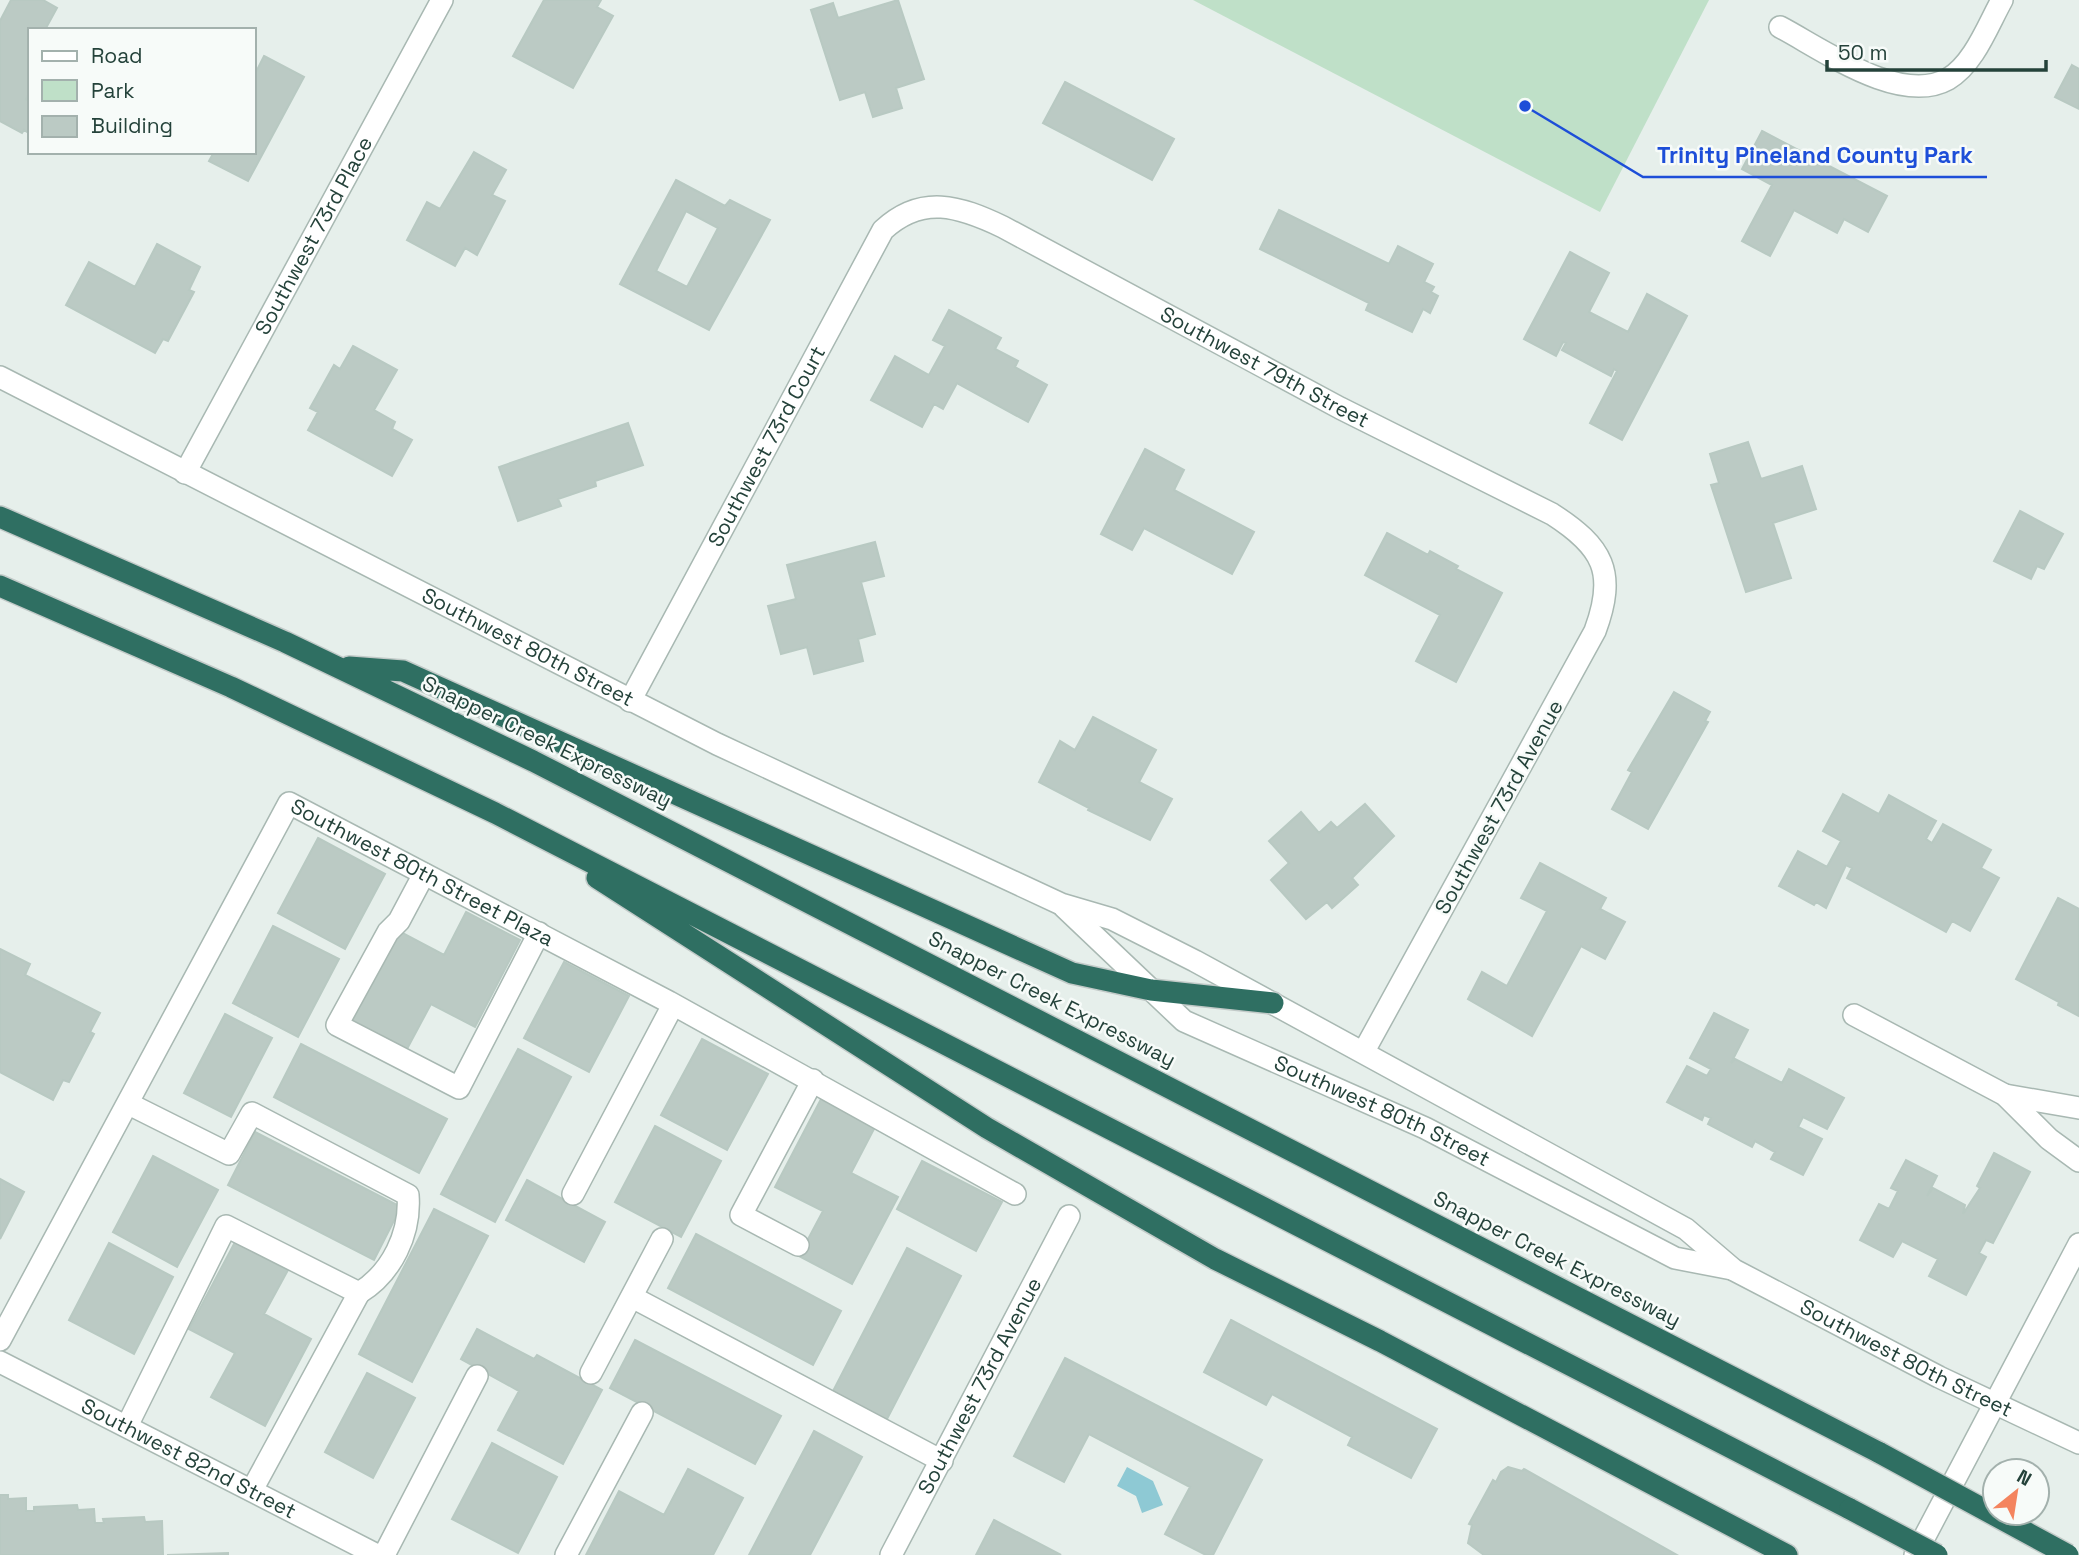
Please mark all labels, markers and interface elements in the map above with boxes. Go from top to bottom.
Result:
legend [28,28,256,154]
scale bar [1827,28,2046,72]
text: 50 m [1838,39,1888,66]
text: Road [91,42,143,69]
text: Park [91,77,135,104]
text: Building [91,112,173,139]
street label: Southwest 73rd Place [249,132,378,339]
callout: Trinity Pineland County Park [1643,133,1987,177]
text: Trinity Pineland County Park [1657,140,1973,170]
street label: Southwest 79th Street [1156,300,1374,433]
street label: Southwest 73rd Court [701,341,831,551]
street label: Southwest 80th Street [417,581,639,712]
street label: Snapper Creek Expressway [418,669,676,814]
street label: Southwest 73rd Avenue [1428,695,1569,919]
street label: Southwest 80th Street Plaza [286,792,558,952]
street label: Snapper Creek Expressway [924,924,1181,1073]
street label: Southwest 80th Street [1270,1049,1495,1172]
street label: Snapper Creek Expressway [1429,1184,1686,1333]
street label: Southwest 73rd Avenue [911,1273,1047,1499]
street label: Southwest 80th Street [1795,1293,2017,1423]
street label: Southwest 82nd Street [77,1392,301,1524]
north arrow [1981,1457,2051,1527]
text: N [2012,1464,2036,1492]

